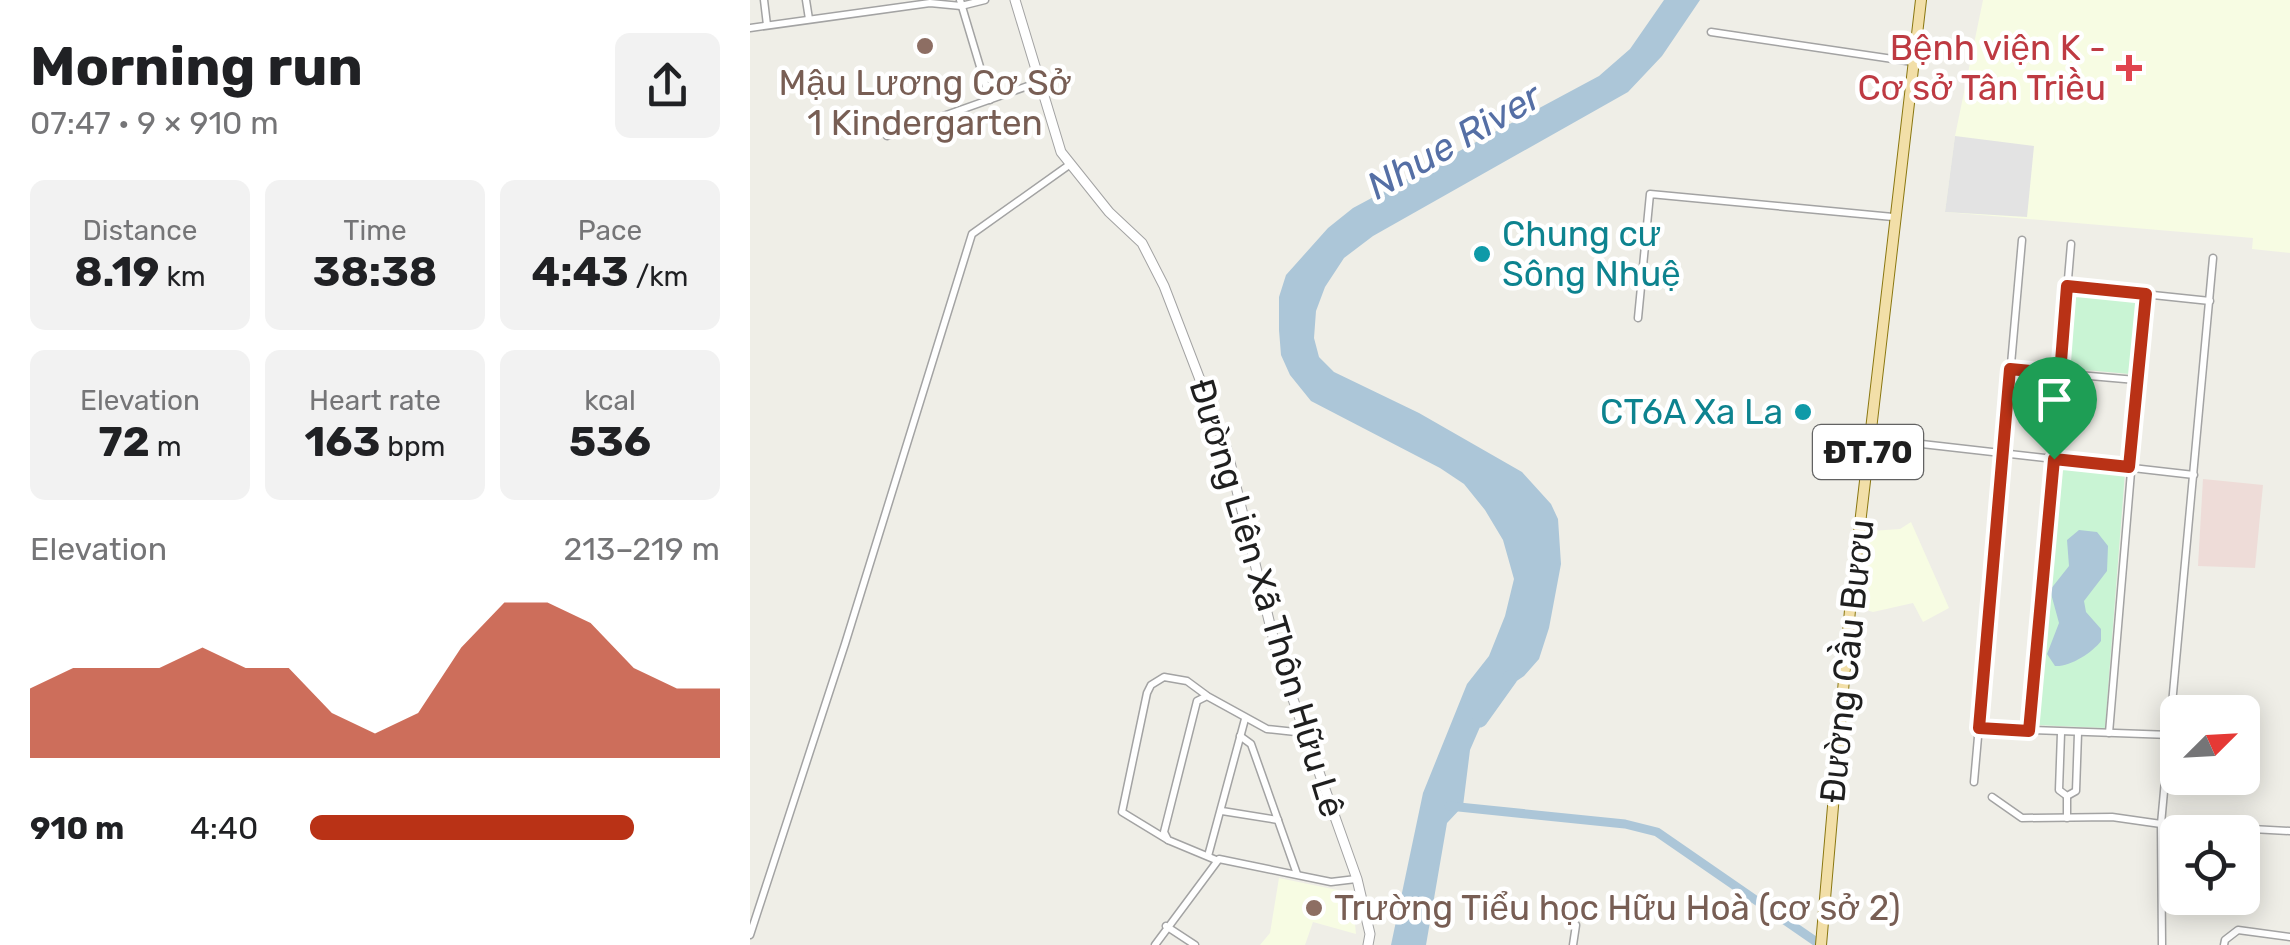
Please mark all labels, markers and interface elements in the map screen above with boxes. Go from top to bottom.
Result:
place label: Bệnh viện K - Cơ sở Tân Triều [1858,27,2106,109]
button: share [615,33,720,138]
text: Morning run [30,34,363,99]
marker: Mậu Lương Cơ Sở 1 Kindergarten [914,35,936,57]
marker: Bệnh viện K - Cơ sở Tân Triều [2116,55,2142,81]
place label: Mậu Lương Cơ Sở 1 Kindergarten [778,62,1072,144]
water label: Nhue River [1359,72,1551,209]
text: 07:47 · 9 × 910 m [30,104,279,142]
place label: Chung cư Sông Nhuệ [1502,213,1681,295]
text: Distance [83,214,197,247]
text: Time [343,214,407,247]
text: Pace [578,214,642,247]
marker: Chung cư Sông Nhuệ [1471,243,1493,265]
text: 8.19 [74,247,160,297]
text: 38:38 [313,247,437,297]
text: 4:43 [531,247,629,297]
text: km [160,260,206,293]
text: /km [629,260,689,293]
pin [2012,357,2097,460]
icon: arrive [2027,372,2082,427]
street label: Đường Liên Xã Thôn Hữu Lê [1180,374,1354,822]
text: Elevation [80,384,200,417]
text: Heart rate [309,384,441,417]
text: kcal [584,384,636,417]
place label: CT6A Xa La [1600,391,1783,433]
marker: CT6A Xa La [1792,401,1814,423]
text: 72 [98,417,150,467]
text: 163 [304,417,380,467]
text: 536 [569,417,651,467]
road number: ĐT.70 [1813,425,1923,479]
text: m [150,430,182,463]
text: bpm [380,430,446,463]
street label: Đường Cầu Bươu [1811,517,1883,805]
text: Elevation [30,530,167,568]
text: 213–219 m [563,530,720,568]
north arrow [2160,695,2260,795]
map controls [2160,695,2260,915]
text: 910 m [30,809,124,847]
text: 4:40 [190,809,258,847]
button: locate [2160,815,2260,915]
place label: Trường Tiểu học Hữu Hoà (cơ sở 2) [1334,887,1901,929]
marker: Trường Tiểu học Hữu Hoà (cơ sở 2) [1303,897,1325,919]

